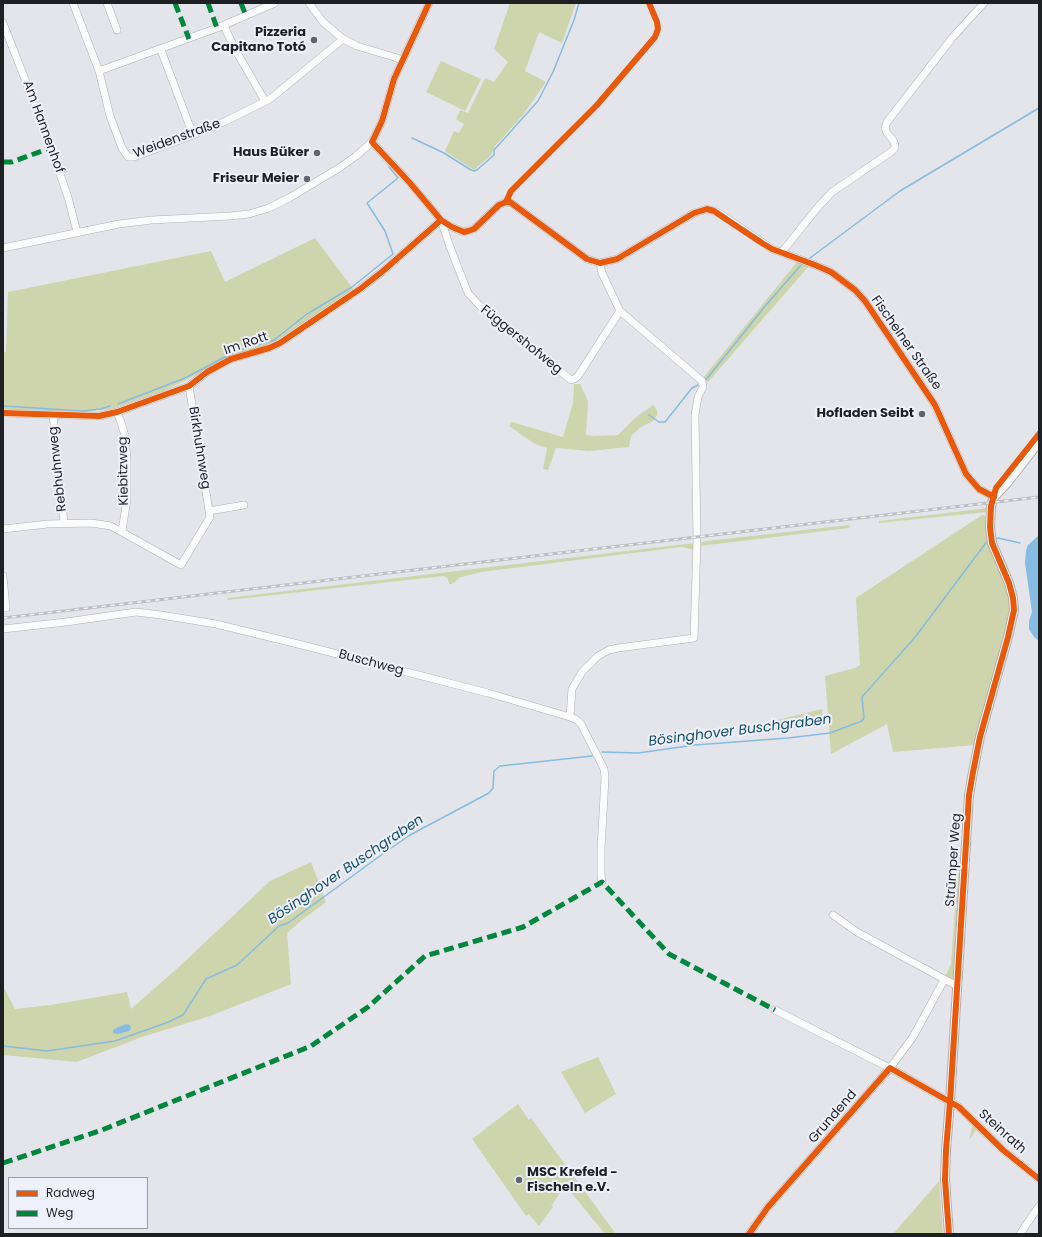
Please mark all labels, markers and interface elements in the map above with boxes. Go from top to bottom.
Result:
place label: Pizzeria Capitano Totó [211,25,306,56]
marker: Pizzeria Capitano Totó [309,35,319,45]
street label: Am Hannenhof [19,79,67,175]
street label: Weidenstraße [131,116,223,162]
place label: Haus Büker [233,145,309,161]
marker: Haus Büker [312,148,322,158]
place label: Friseur Meier [213,171,299,187]
marker: Friseur Meier [302,174,312,184]
street label: Fischelner Straße [868,293,944,393]
street label: Függershofweg [477,302,565,378]
street label: Im Rott [222,329,270,359]
street label: Birkhuhnweg [185,406,213,490]
place label: Hofladen Seibt [817,406,914,422]
marker: Hofladen Seibt [917,409,927,419]
street label: Rebhuhnweg [46,426,70,512]
street label: Kiebitzweg [116,436,132,506]
street label: Buschweg [337,647,405,679]
water label: Bösinghover Buschgraben [648,711,832,751]
water label: Bösinghover Buschgraben [265,812,427,928]
street label: Strümper Weg [943,813,965,907]
street label: Grundend [806,1087,860,1147]
street label: Steinrath [975,1107,1029,1157]
place label: MSC Krefeld - Fischeln e.V. [527,1165,618,1196]
marker: MSC Krefeld - Fischeln e.V. [514,1175,524,1185]
legend [8,1177,148,1229]
text: Radweg [46,1184,95,1201]
text: Weg [46,1204,73,1221]

